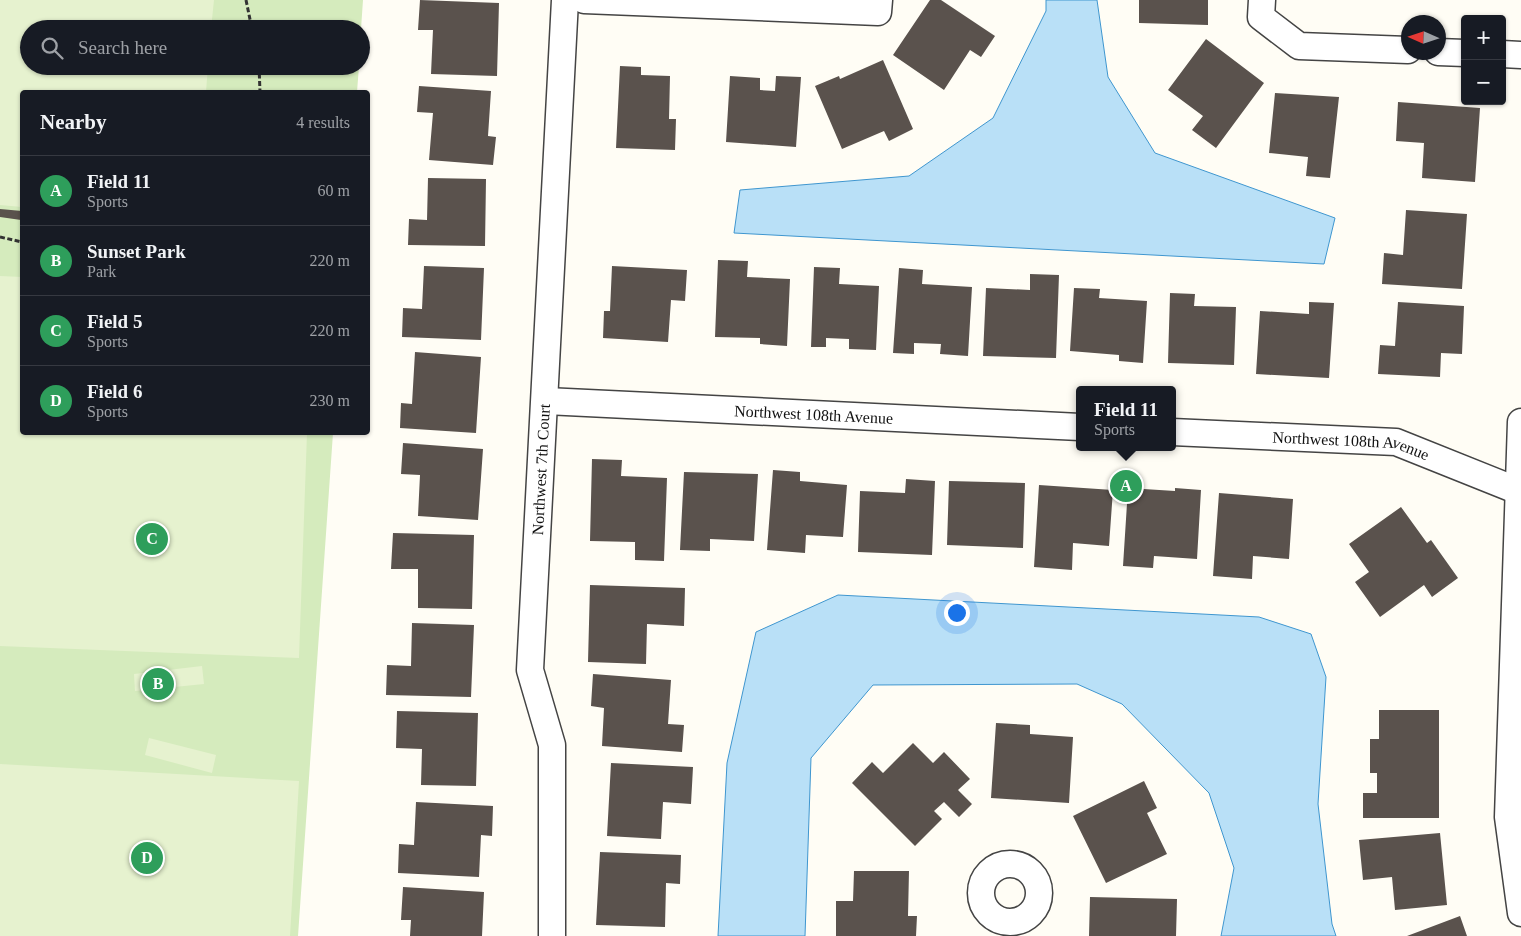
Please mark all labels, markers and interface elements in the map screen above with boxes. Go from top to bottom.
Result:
north arrow [1401,15,1446,60]
map controls [1461,15,1506,105]
button: + [1461,15,1506,60]
search box [20,20,370,75]
icon: search [38,34,66,62]
text: Search here [78,37,167,58]
button: − [1461,60,1506,105]
text: Nearby [40,110,107,134]
text: 4 results [296,114,350,131]
text: Field 11 [87,171,151,192]
text: A [50,182,62,199]
text: 60 m [318,182,350,199]
text: Sports [87,193,128,210]
text: Sunset Park [87,241,186,262]
text: B [51,252,61,269]
text: 220 m [310,252,350,269]
text: Park [87,263,116,280]
text: Field 5 [87,311,142,332]
text: C [50,322,62,339]
text: 220 m [310,322,350,339]
text: Sports [87,333,128,350]
text: Field 6 [87,381,142,402]
popup [1076,386,1176,451]
text: D [50,392,62,409]
text: 230 m [310,392,350,409]
text: Field 11 [1094,399,1158,420]
street label: Northwest 108th Avenue [734,402,893,426]
text: Sports [87,403,128,420]
street label: Northwest 7th Court [529,403,552,536]
text: Sports [1094,421,1135,438]
street label: Northwest 108th Avenue [1272,428,1432,463]
pin: A [1110,467,1142,505]
pin: C [136,520,168,558]
your location [944,600,970,626]
pin: B [142,665,174,703]
pin: D [131,839,163,877]

